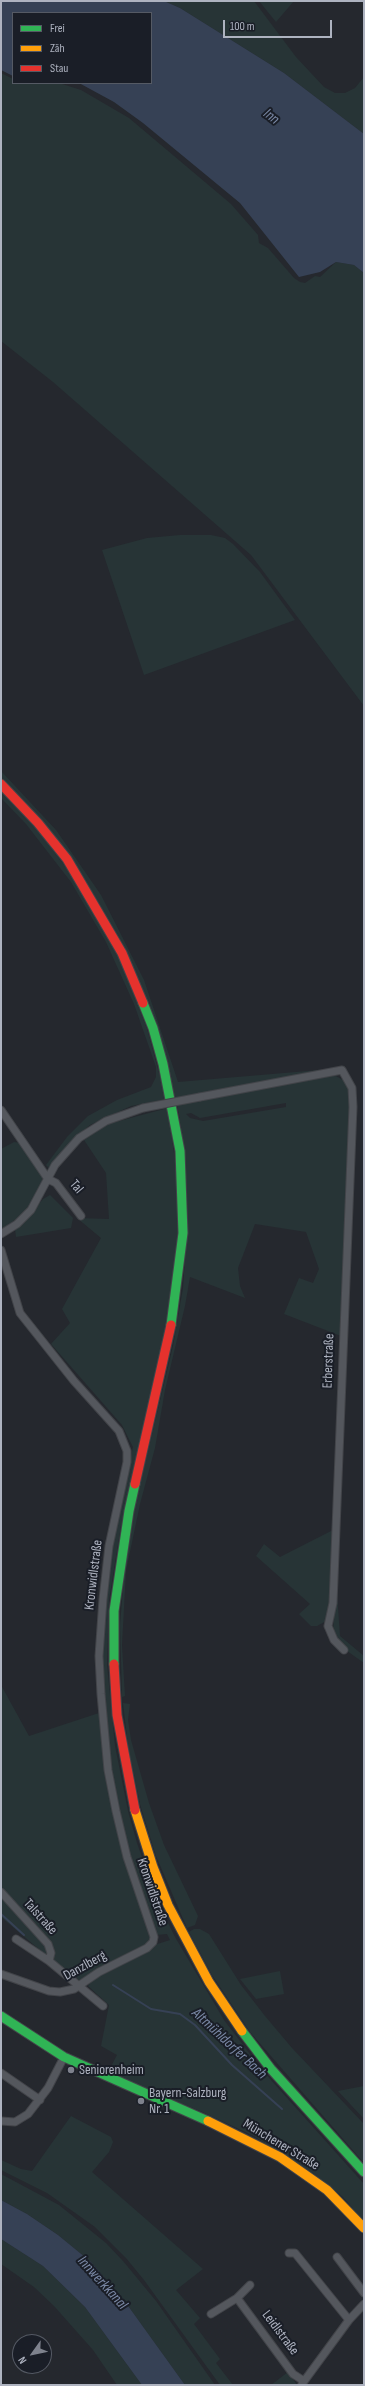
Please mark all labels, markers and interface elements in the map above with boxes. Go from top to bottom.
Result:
legend [12,12,152,84]
scale bar [225,12,334,38]
text: 100 m [230,19,255,34]
text: Frei [50,21,65,36]
text: Zäh [50,41,65,56]
text: Stau [50,61,68,76]
water label: Inn [259,105,283,129]
street label: Tal [65,1177,87,1197]
street label: Erberstraße [320,1333,338,1389]
street label: Kronwidlstraße [81,1539,107,1611]
street label: Kronwidlstraße [133,1856,171,1928]
street label: Talstraße [19,1895,61,1939]
street label: Danzlberg [61,1947,109,1985]
water label: Altmühldorfer Bach [188,2005,270,2083]
place label: Seniorenheim [79,2062,144,2078]
marker: Seniorenheim [66,2065,76,2075]
place label: Bayern-Salzburg Nr. 1 [149,2085,226,2118]
marker: Bayern-Salzburg Nr. 1 [136,2096,146,2106]
street label: Münchener Straße [240,2116,322,2174]
water label: Innwerkkanal [73,2252,131,2314]
street label: Leidlstraße [258,2307,302,2359]
north arrow [12,2334,52,2374]
text: N [15,2354,29,2366]

